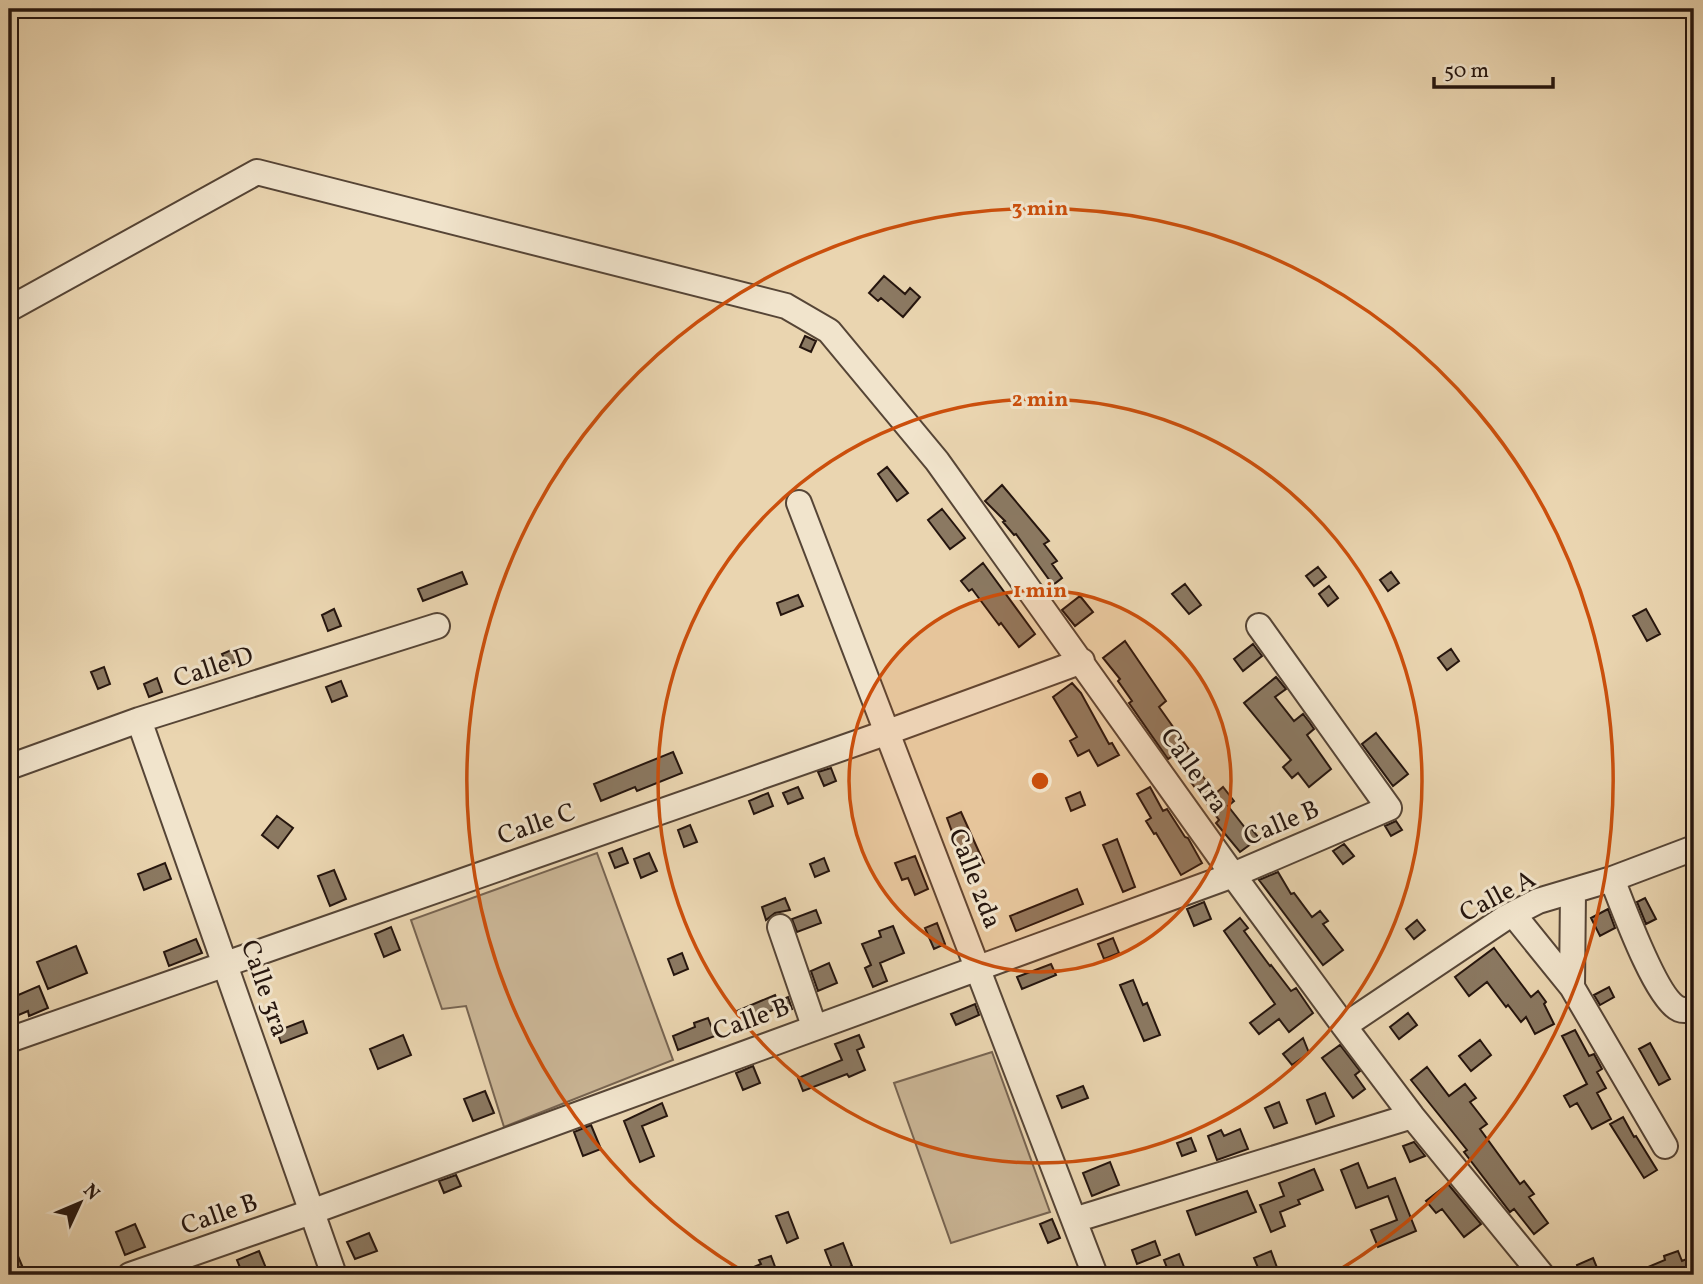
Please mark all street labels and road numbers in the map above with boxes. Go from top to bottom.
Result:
street label: Calle D [169,638,258,698]
street label: Calle 1ra [1151,721,1236,821]
street label: Calle B [1238,792,1325,856]
street label: Calle C [493,795,580,855]
street label: Calle 2da [939,823,1010,934]
street label: Calle A [1454,862,1542,932]
street label: Calle 3ra [231,935,297,1042]
street label: Calle B [708,989,795,1050]
street label: Calle B [176,1185,263,1245]

